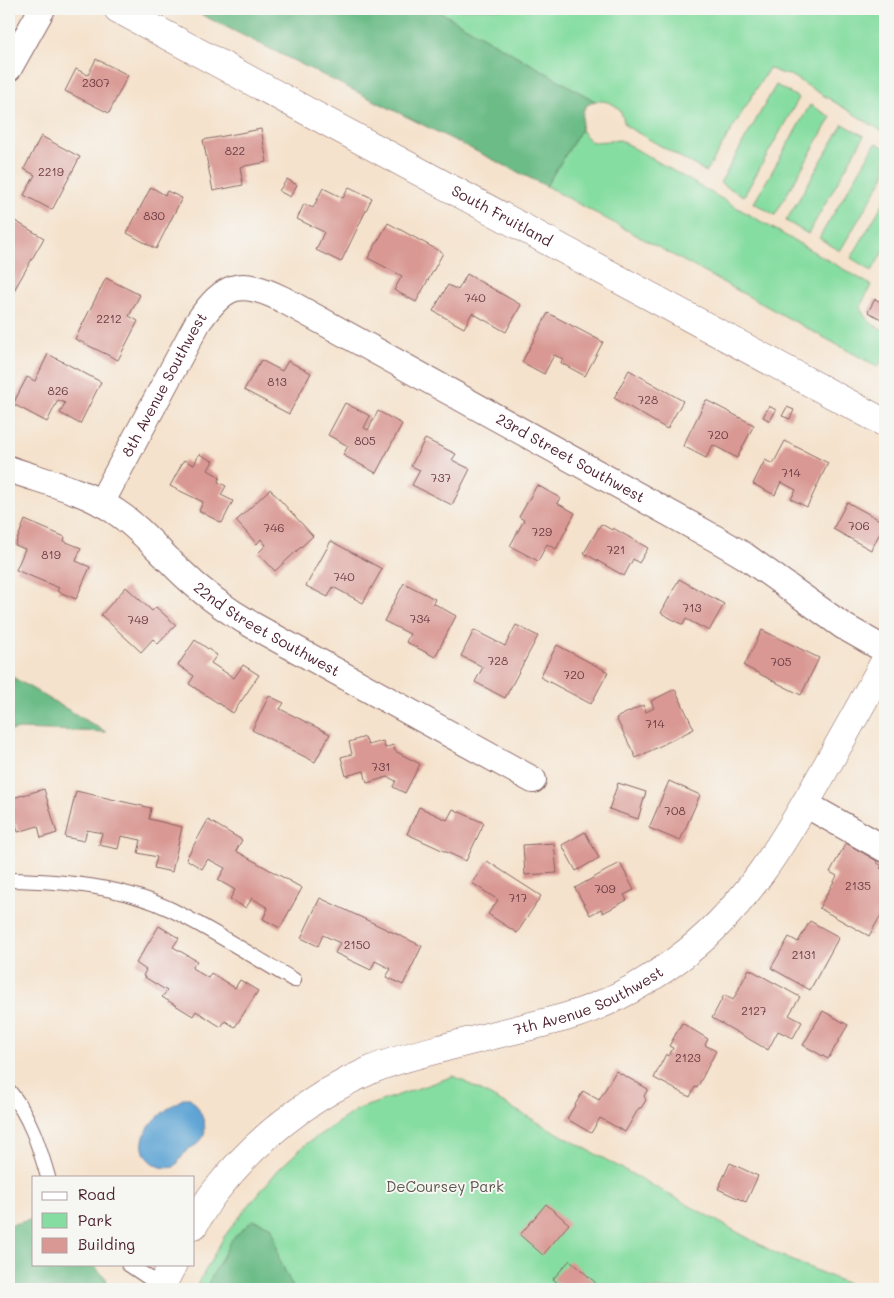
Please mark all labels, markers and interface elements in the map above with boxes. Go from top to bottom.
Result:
house number: 2307 [82,74,110,90]
house number: 822 [225,142,245,158]
house number: 2219 [38,163,64,179]
street label: South Fruitland [448,180,556,251]
house number: 830 [143,207,165,223]
house number: 740 [464,289,486,305]
street label: 8th Avenue Southwest [117,308,211,460]
house number: 2212 [96,310,122,326]
house number: 813 [267,373,287,389]
house number: 826 [47,382,69,398]
house number: 728 [638,391,658,407]
street label: 23rd Street Southwest [493,408,649,507]
house number: 720 [708,426,729,442]
house number: 805 [354,432,376,448]
house number: 714 [781,464,801,480]
house number: 737 [431,469,452,485]
house number: 706 [848,517,870,533]
house number: 746 [264,519,284,535]
house number: 729 [532,523,552,539]
house number: 721 [607,541,625,557]
house number: 819 [41,546,61,562]
house number: 740 [333,568,355,584]
street label: 22nd Street Southwest [190,577,344,680]
house number: 713 [682,599,702,615]
house number: 734 [410,610,430,626]
house number: 749 [128,611,148,627]
house number: 728 [488,652,508,668]
house number: 705 [770,653,792,669]
house number: 720 [564,666,585,682]
house number: 714 [645,715,665,731]
house number: 731 [371,758,391,774]
house number: 708 [664,802,686,818]
house number: 2135 [845,877,871,893]
house number: 709 [594,880,616,896]
house number: 717 [509,889,528,905]
house number: 2150 [344,936,371,952]
house number: 2131 [792,946,816,962]
street label: 7th Avenue Southwest [511,961,667,1039]
house number: 2127 [741,1002,767,1018]
house number: 2123 [675,1049,701,1065]
legend [32,1176,195,1266]
park label: DeCoursey Park [386,1176,504,1196]
text: Road [78,1184,115,1204]
text: Park [78,1210,112,1230]
text: Building [78,1234,135,1254]

